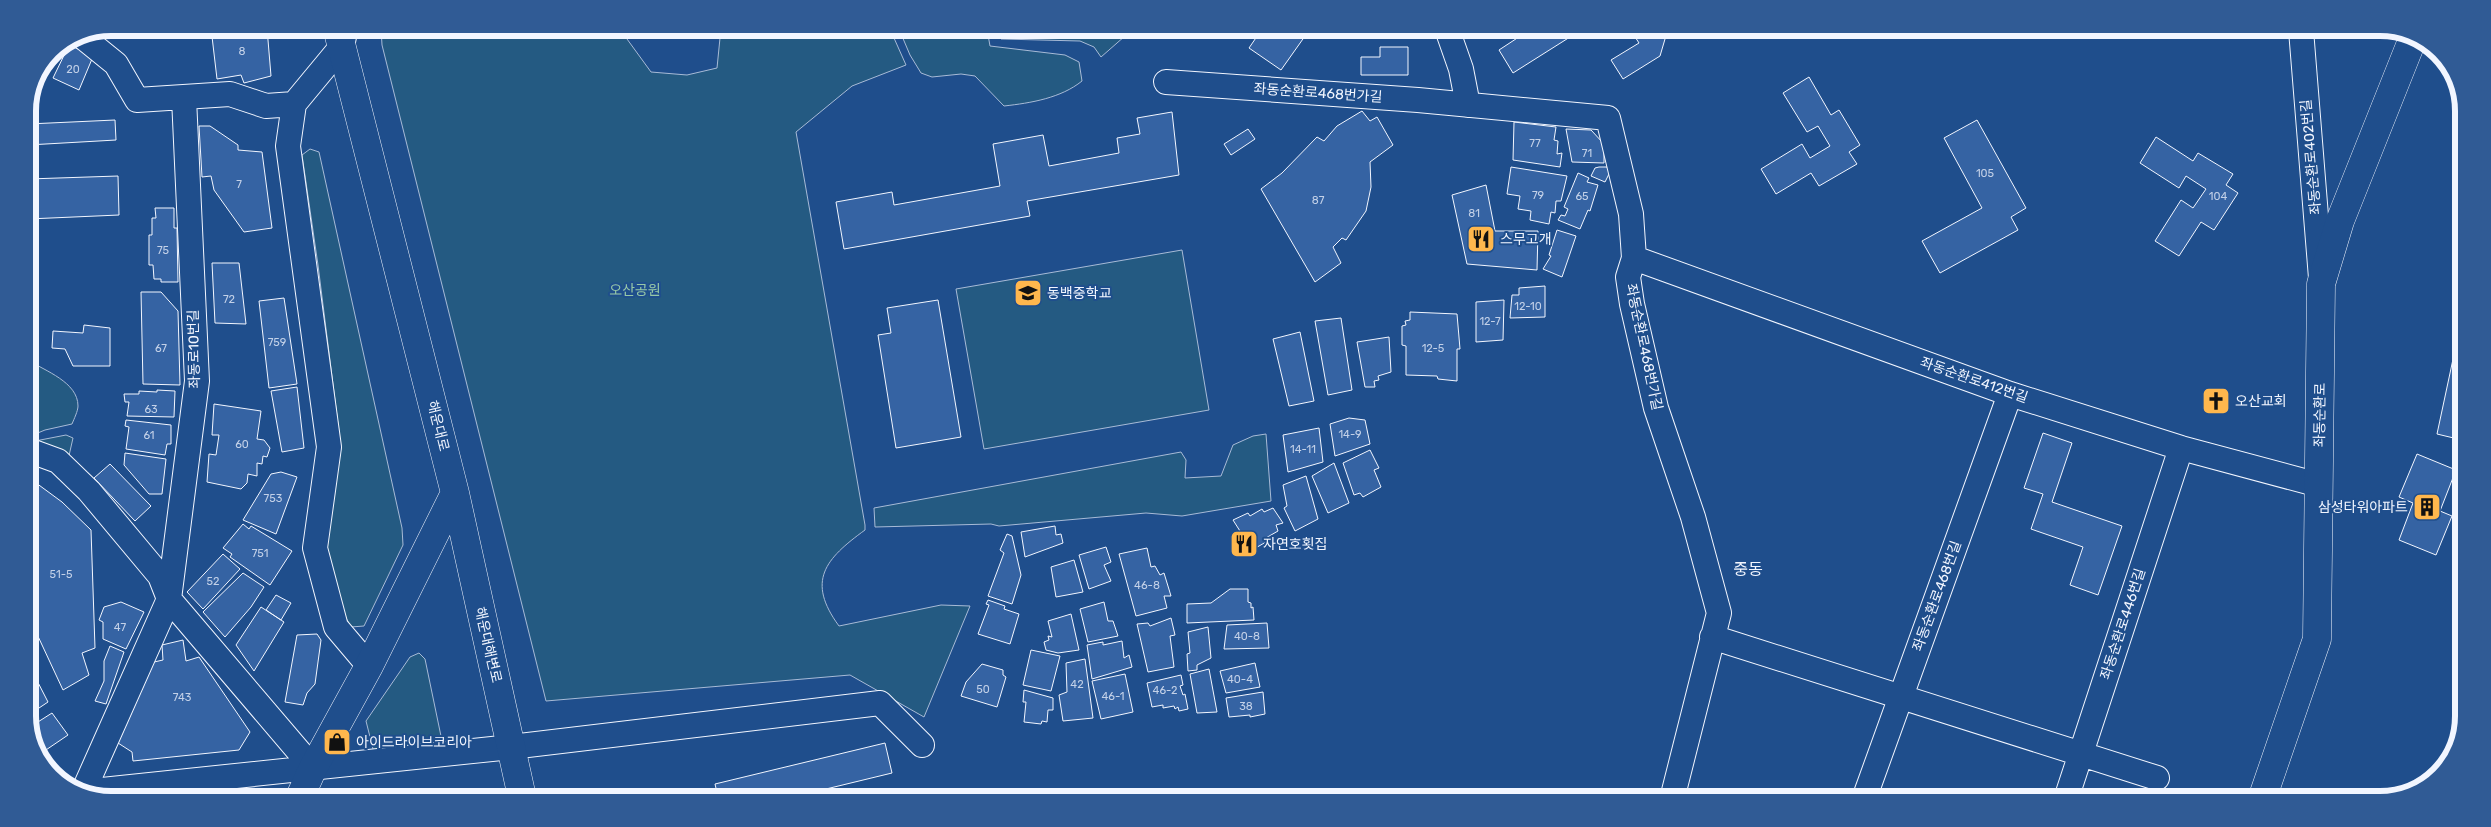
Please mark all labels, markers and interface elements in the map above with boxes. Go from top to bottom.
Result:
house number: 8 [239,45,246,58]
house number: 20 [66,63,80,76]
street label: 좌동순환로468번가길 [1253,80,1383,106]
street label: 좌동순환로402번길 [2297,98,2325,216]
house number: 77 [1529,137,1541,150]
house number: 71 [1582,147,1592,160]
house number: 105 [1976,167,1995,180]
house number: 7 [236,178,242,191]
house number: 79 [1532,189,1544,202]
house number: 65 [1575,190,1589,203]
house number: 104 [2209,190,2227,203]
house number: 87 [1312,194,1325,207]
house number: 81 [1468,207,1480,220]
restaurant icon: 스무고개 [1466,224,1496,254]
place label: 스무고개 [1500,231,1552,248]
house number: 75 [157,244,170,257]
school or university icon: 동백중학교 [1013,278,1043,308]
park label: 오산공원 [609,282,661,299]
street label: 좌동순환로468번가길 [1622,282,1666,412]
place label: 동백중학교 [1047,285,1112,302]
house number: 72 [223,293,235,306]
house number: 12-10 [1514,300,1542,313]
street label: 좌동로10번길 [185,309,203,389]
house number: 12-7 [1479,315,1501,328]
house number: 759 [268,336,286,349]
house number: 67 [155,342,167,355]
house number: 12-5 [1422,342,1445,355]
street label: 좌동순환로412번길 [1918,354,2030,406]
street label: 좌동순환로 [2311,383,2329,447]
church icon: 오산교회 [2201,386,2231,416]
place label: 오산교회 [2235,393,2287,410]
street label: 해운대로 [424,399,453,453]
house number: 63 [144,403,158,416]
house number: 14-9 [1338,428,1362,441]
house number: 61 [143,429,155,442]
house number: 60 [235,438,249,451]
house number: 14-11 [1290,443,1316,456]
house number: 753 [264,492,283,505]
building icon: 삼성타워아파트 [2412,492,2442,522]
place label: 삼성타워아파트 [2318,499,2408,516]
restaurant icon: 자연호횟집 [1229,529,1259,559]
place label: 자연호횟집 [1263,536,1327,553]
street label: 좌동순환로468번길 [1909,538,1965,654]
house number: 751 [252,547,268,560]
district label: 중동 [1733,560,1763,579]
street label: 좌동순환로446번길 [2097,566,2149,682]
house number: 51-5 [50,568,73,581]
house number: 52 [207,575,220,588]
house number: 46-8 [1134,579,1160,592]
street label: 해운대해변로 [471,605,505,685]
house number: 47 [114,621,126,634]
house number: 40-8 [1234,630,1260,643]
house number: 40-4 [1227,673,1253,686]
house number: 42 [1070,678,1084,691]
house number: 50 [976,683,990,696]
house number: 46-2 [1153,684,1177,697]
house number: 46-1 [1101,690,1125,703]
house number: 743 [173,691,192,704]
house number: 38 [1239,700,1253,713]
shop icon: 아이드라이브코리아 [322,727,352,757]
place label: 아이드라이브코리아 [356,734,472,751]

